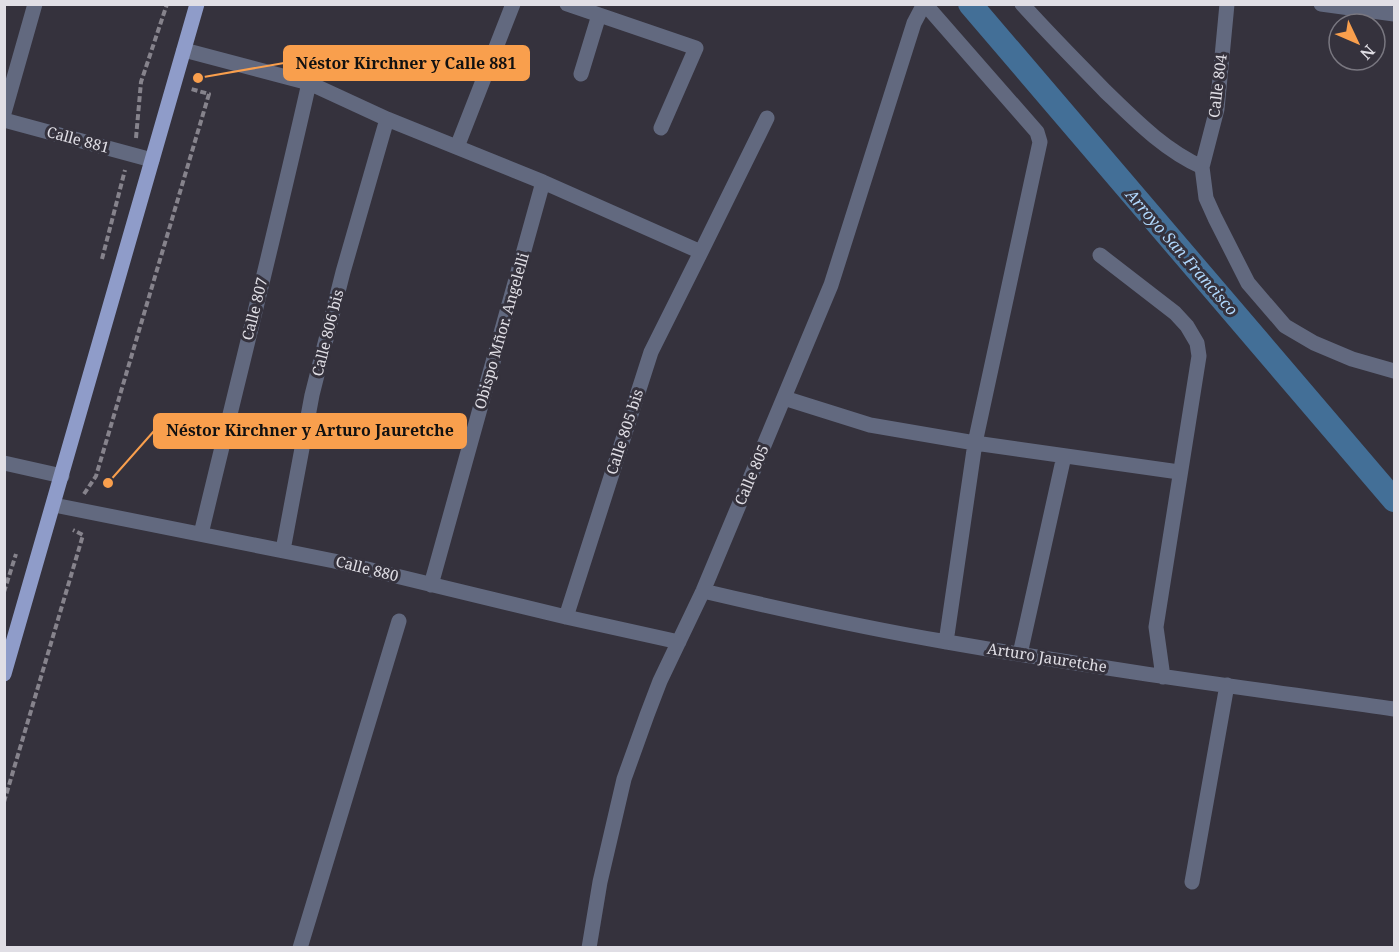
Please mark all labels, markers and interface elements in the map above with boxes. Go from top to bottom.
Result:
north arrow [1327,12,1387,72]
text: N [1355,40,1380,65]
callout: Néstor Kirchner y Calle 881 [284,46,529,80]
text: Néstor Kirchner y Calle 881 [296,52,516,74]
street label: Calle 804 [1203,52,1231,119]
street label: Calle 881 [45,121,112,157]
water label: Arroyo San Francisco [1120,183,1243,320]
street label: Obispo Mñor. Angelelli [469,250,533,411]
street label: Calle 807 [237,275,271,342]
street label: Calle 806 bis [307,287,348,378]
street label: Calle 805 bis [601,386,647,477]
callout: Néstor Kirchner y Arturo Jauretche [154,414,466,448]
text: Néstor Kirchner y Arturo Jauretche [166,419,454,441]
street label: Calle 805 [729,441,773,508]
street label: Calle 880 [334,551,401,585]
street label: Arturo Jauretche [986,638,1108,676]

